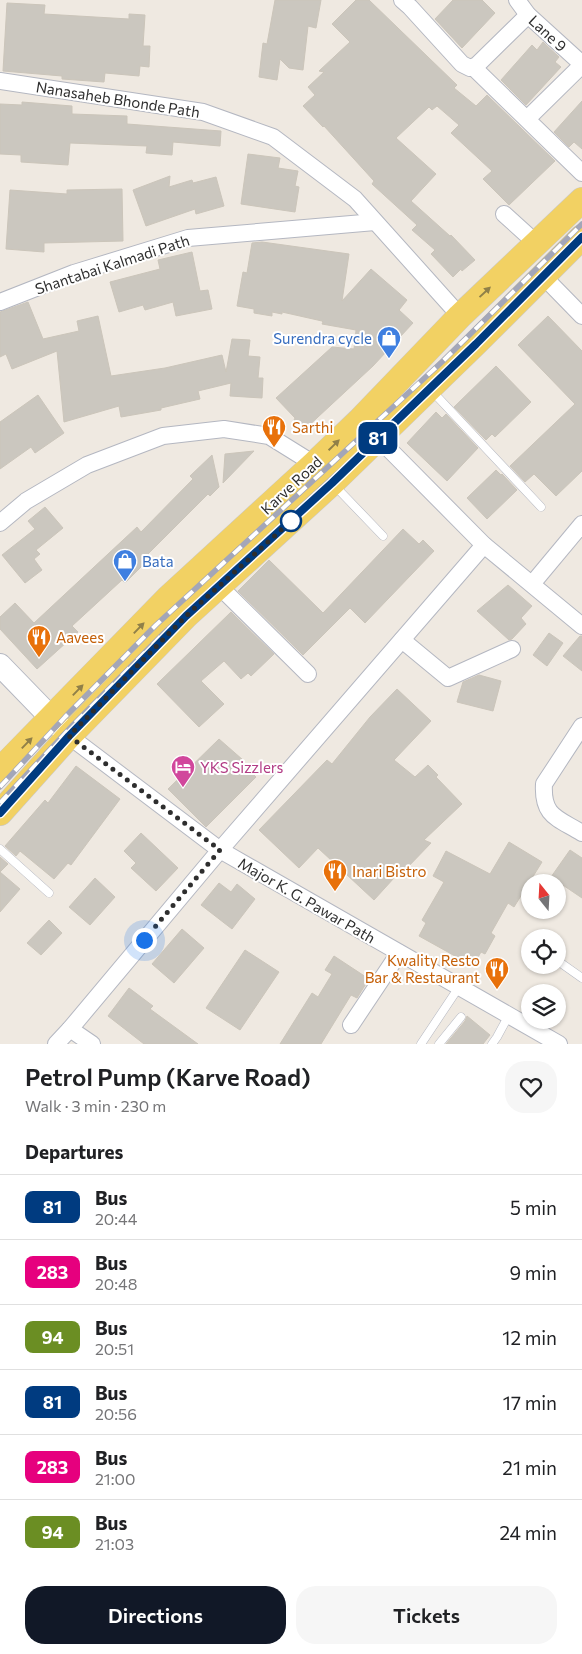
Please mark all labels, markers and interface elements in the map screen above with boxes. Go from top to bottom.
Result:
street label: Lane 9 [525,11,571,55]
street label: Nanasaheb Bhonde Path [35,77,201,121]
street label: Shantabai Kalmadi Path [33,231,191,297]
one-way arrow [479,286,491,298]
shop icon: Surendra cycle [376,325,402,359]
place label: Surendra cycle [273,329,372,347]
restaurant icon: Sarthi [261,414,287,448]
place label: Sarthi [292,418,333,436]
line badge: 81 [356,422,400,454]
text: 81 [368,427,388,449]
one-way arrow [328,439,340,451]
street label: Karve Road [257,452,325,518]
unlabelled marker [280,510,302,532]
shop icon: Bata [112,548,138,582]
place label: Bata [142,552,174,570]
one-way arrow [133,622,145,634]
restaurant icon: Aavees [26,624,52,658]
place label: Aavees [56,628,104,646]
one-way arrow [72,685,84,697]
one-way arrow [21,737,33,749]
hotel icon: YKS Sizzlers [170,754,196,788]
place label: YKS Sizzlers [200,758,284,776]
street label: Major K. G. Pawar Path [235,853,379,947]
restaurant icon: Inari Bistro [322,858,348,892]
place label: Inari Bistro [352,862,427,880]
north arrow [521,874,566,919]
map controls [521,874,566,1029]
your location [132,928,157,953]
button: locate [521,929,566,974]
place label: Kwality Resto Bar & Restaurant [365,951,480,986]
restaurant icon: Kwality Resto Bar & Restaurant [484,956,510,990]
button: layers [521,984,566,1029]
button: heart [505,1061,557,1113]
text: Petrol Pump (Karve Road) [25,1062,311,1091]
text: Walk · 3 min · 230 m [25,1096,166,1115]
text: Departures [25,1140,123,1163]
text: Bus [95,1186,127,1209]
text: 81 [43,1196,62,1218]
text: 5 min [510,1196,557,1219]
text: 20:44 [95,1209,137,1228]
text: Bus [95,1251,127,1274]
text: 283 [37,1261,68,1283]
text: 9 min [509,1261,557,1284]
text: 20:48 [95,1274,137,1293]
text: Bus [95,1316,127,1339]
text: 94 [41,1326,64,1348]
text: 12 min [502,1326,557,1349]
text: 20:51 [95,1339,134,1358]
text: Bus [95,1381,127,1404]
text: 81 [43,1391,62,1413]
text: 17 min [503,1391,557,1414]
text: 20:56 [95,1404,137,1423]
text: Bus [95,1446,127,1469]
text: 283 [37,1456,68,1478]
text: 21 min [502,1456,557,1479]
text: 21:00 [95,1469,135,1488]
text: Bus [95,1511,127,1534]
text: 94 [41,1521,64,1543]
text: 24 min [499,1521,557,1544]
text: 21:03 [95,1534,134,1553]
button: Directions [25,1586,286,1644]
button: Tickets [296,1586,557,1644]

